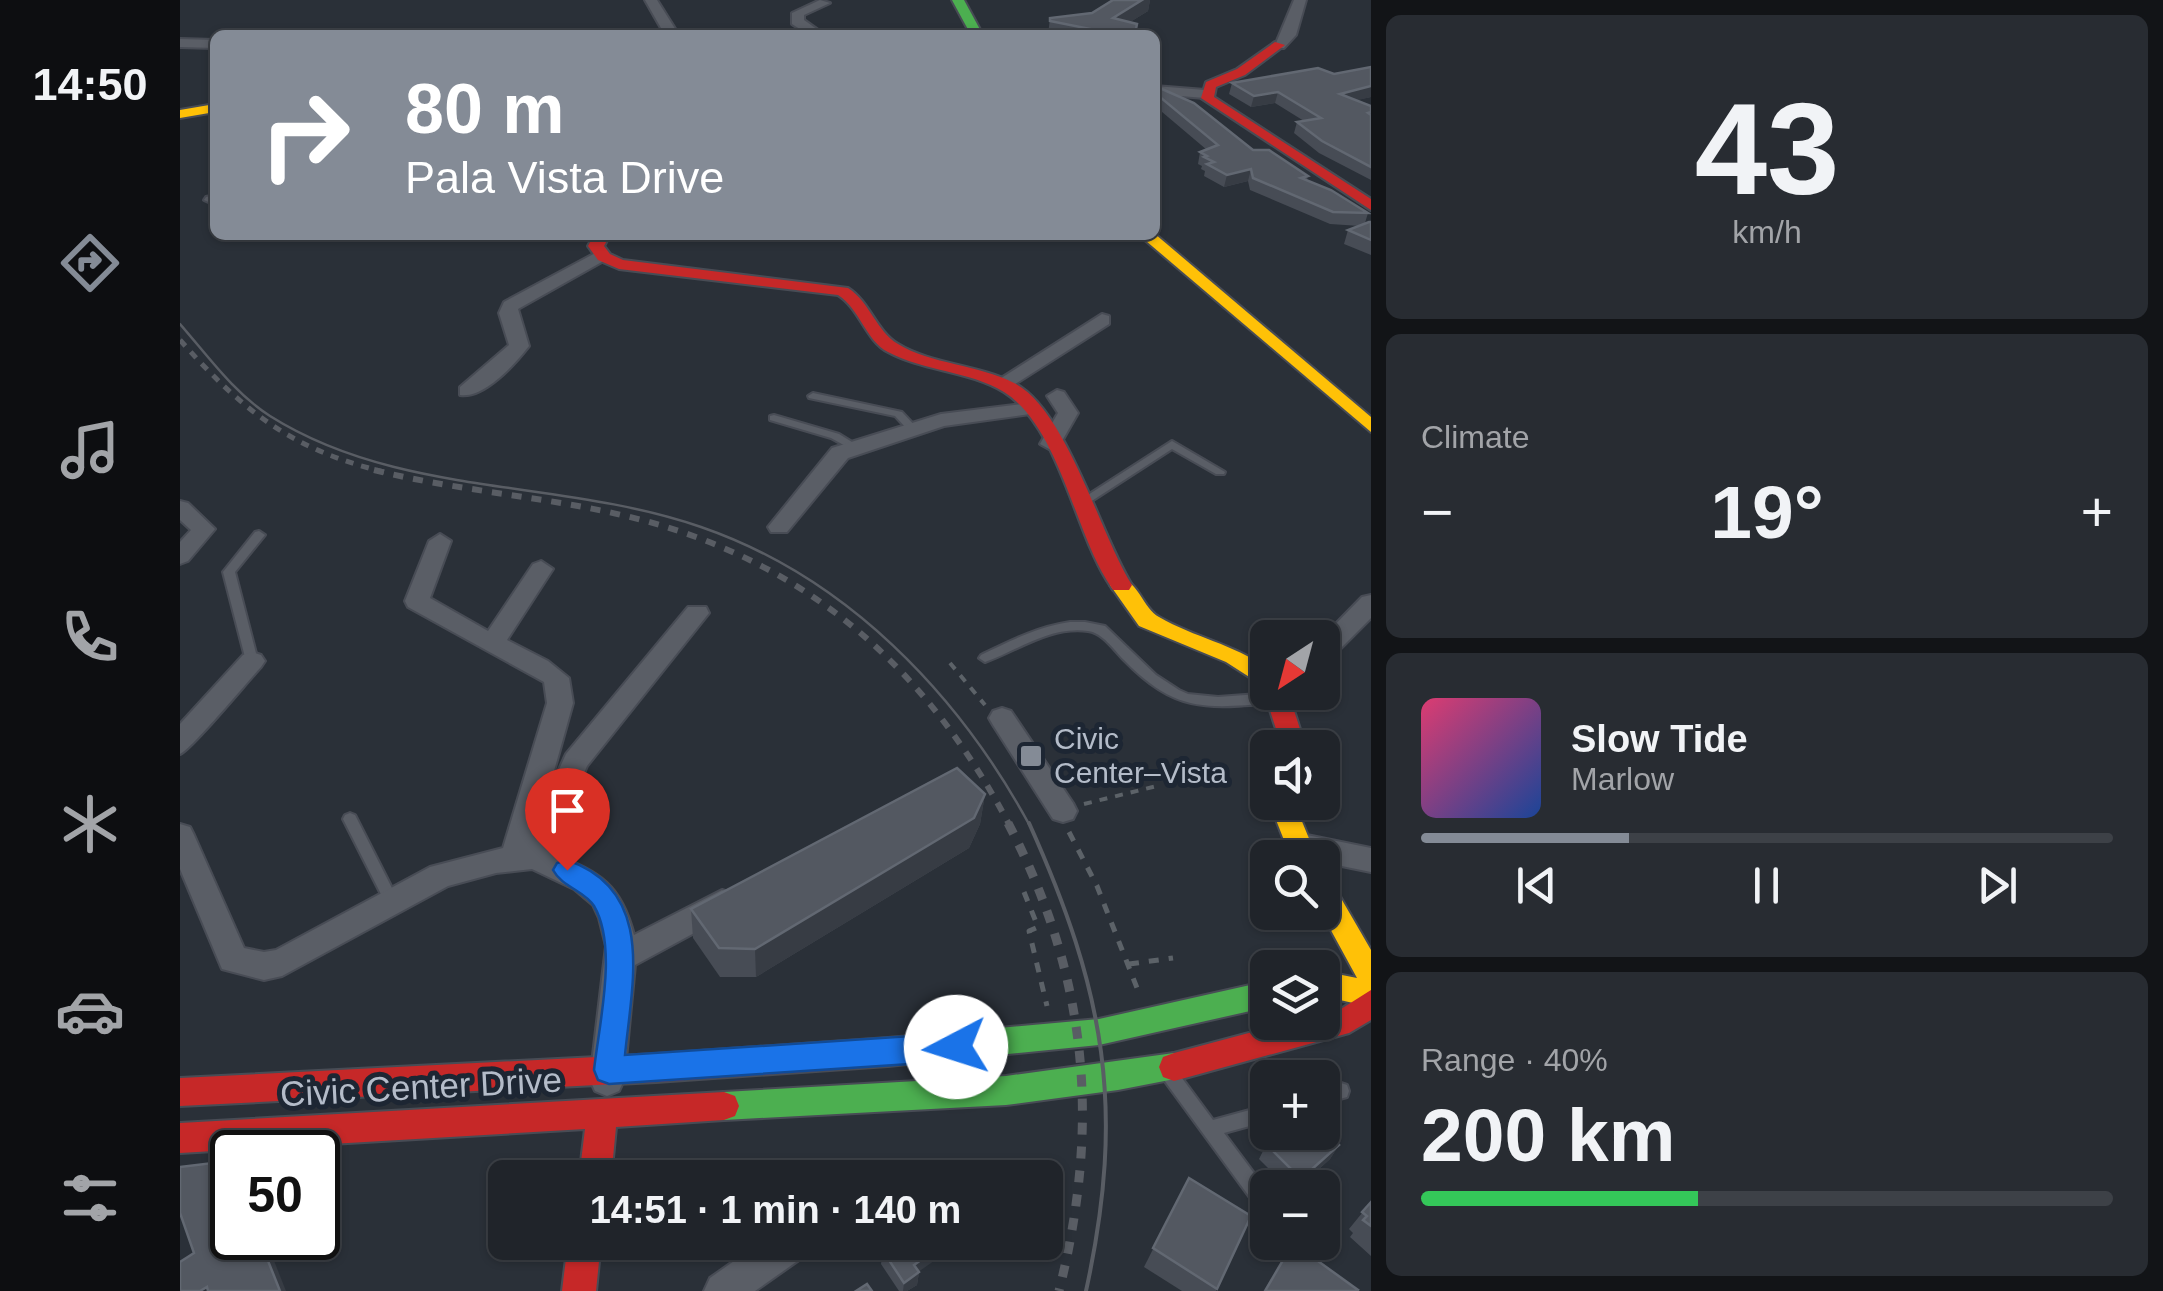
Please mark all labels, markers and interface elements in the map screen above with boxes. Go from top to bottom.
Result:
text: 14:50 [32,59,148,110]
icon: right [240,70,370,200]
text: 80 m [405,70,565,148]
text: 43 [1695,76,1839,222]
text: Pala Vista Drive [405,152,724,203]
text: km/h [1732,214,1802,250]
icon: directions [55,228,125,298]
icon: music [55,415,125,485]
text: Climate [1421,419,1529,455]
text: 19° [1710,470,1824,554]
text: − [1421,481,1453,543]
text: + [2081,481,2113,543]
icon: phone [55,602,125,672]
north arrow [1250,620,1340,710]
map controls [1250,620,1340,1260]
text: Slow Tide [1571,718,1748,760]
place label: Civic Center–Vista [1054,722,1227,789]
button: sound [1250,730,1340,820]
marker: Civic Center–Vista [1018,743,1044,769]
text: Marlow [1571,761,1674,797]
pin [525,768,610,871]
icon: arrive [540,783,595,838]
icon: climate [55,789,125,859]
button: search [1250,840,1340,930]
icon: previous [1509,858,1564,913]
icon: pause [1739,858,1794,913]
icon: next [1970,858,2025,913]
button: layers [1250,950,1340,1040]
icon: car [55,976,125,1046]
position arrow [904,995,1008,1099]
text: Range · 40% [1421,1042,1608,1078]
street label: Civic Center Drive [279,1060,563,1113]
button: + [1250,1060,1340,1150]
text: 200 km [1421,1093,1675,1177]
speed limit sign: 50 [210,1130,340,1260]
icon: filters [55,1163,125,1233]
button: − [1250,1170,1340,1260]
text: 14:51 · 1 min · 140 m [590,1189,961,1231]

